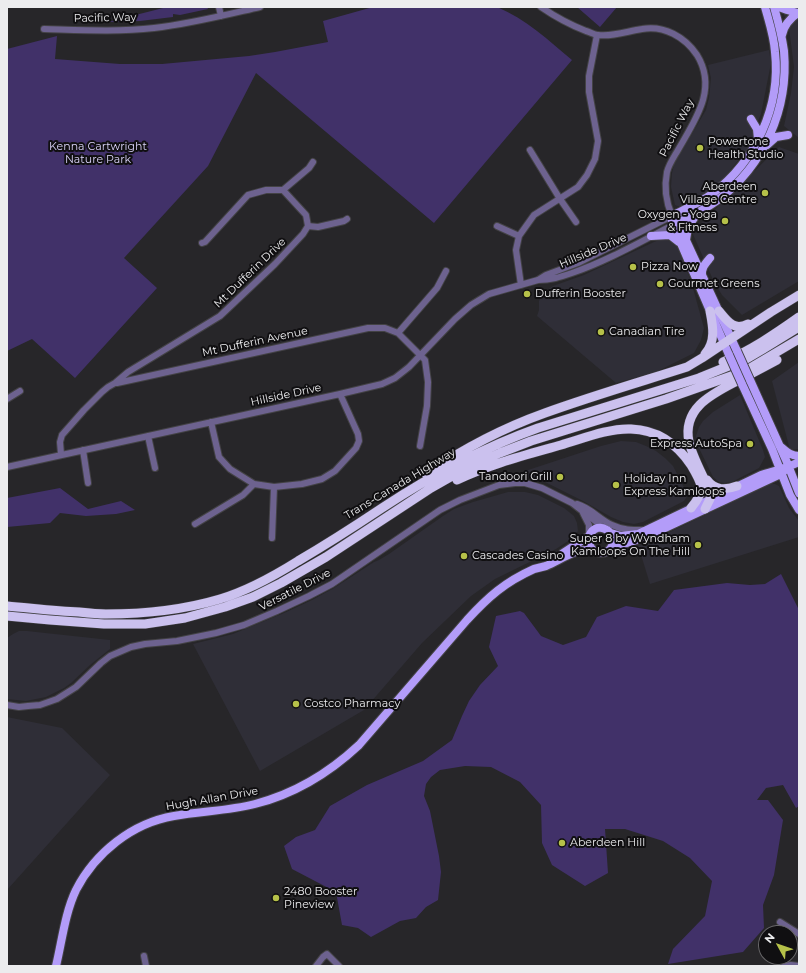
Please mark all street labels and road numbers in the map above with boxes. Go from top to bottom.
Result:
street label: Pacific Way [73,11,137,25]
street label: Pacific Way [657,97,697,159]
street label: Hillside Drive [557,231,629,271]
street label: Mt Dufferin Drive [211,235,289,311]
street label: Mt Dufferin Avenue [201,324,309,360]
street label: Hillside Drive [249,381,323,409]
street label: Trans-Canada Highway [342,446,458,522]
street label: Versatile Drive [257,566,333,614]
street label: Hugh Allan Drive [165,784,259,814]

